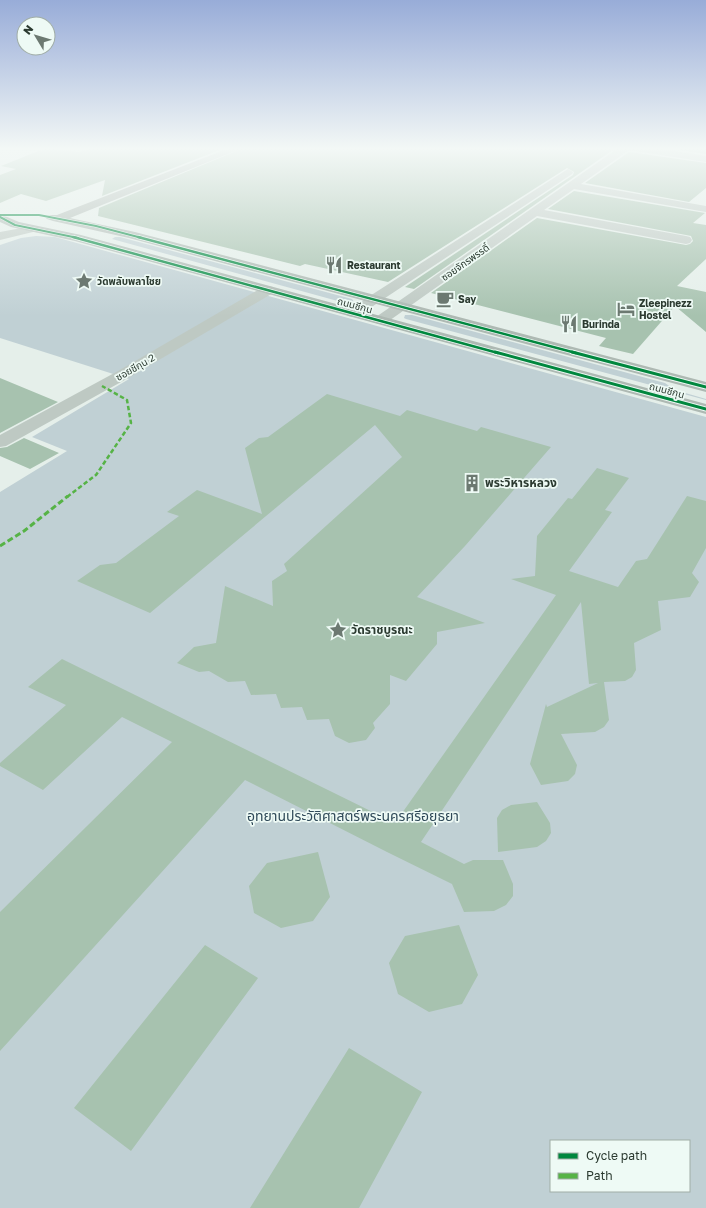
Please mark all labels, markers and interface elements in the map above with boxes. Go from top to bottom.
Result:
north arrow [16,16,56,56]
text: N [20,22,35,37]
street label: ซอยจักรพรรดิ์ [438,241,492,283]
restaurant icon: Restaurant [324,255,344,275]
place label: Restaurant [347,259,401,271]
place icon: วัดพลับพลาไชย [74,271,94,291]
place label: วัดพลับพลาไชย [97,275,161,287]
cafe icon: Say [435,289,455,309]
place label: Say [458,293,476,305]
street label: ถนนชีกุน [336,295,374,316]
place label: Zleepinezz Hostel [639,297,692,321]
hotel icon: Zleepinezz Hostel [616,299,636,319]
restaurant icon: Burinda [559,314,579,334]
place label: Burinda [582,318,620,330]
street label: ซอยชีกุน 2 [113,351,157,384]
street label: ถนนชีกุน [648,380,686,401]
building icon: พระวิหารหลวง [462,473,482,493]
place label: พระวิหารหลวง [485,475,557,490]
place icon: วัดราชบูรณะ [328,620,348,640]
place label: วัดราชบูรณะ [351,622,413,638]
park label: อุทยานประวัติศาสตร์พระนครศรีอยุธยา [247,807,459,825]
legend [550,1140,690,1192]
text: Cycle path [586,1148,647,1163]
text: Path [586,1168,613,1183]

